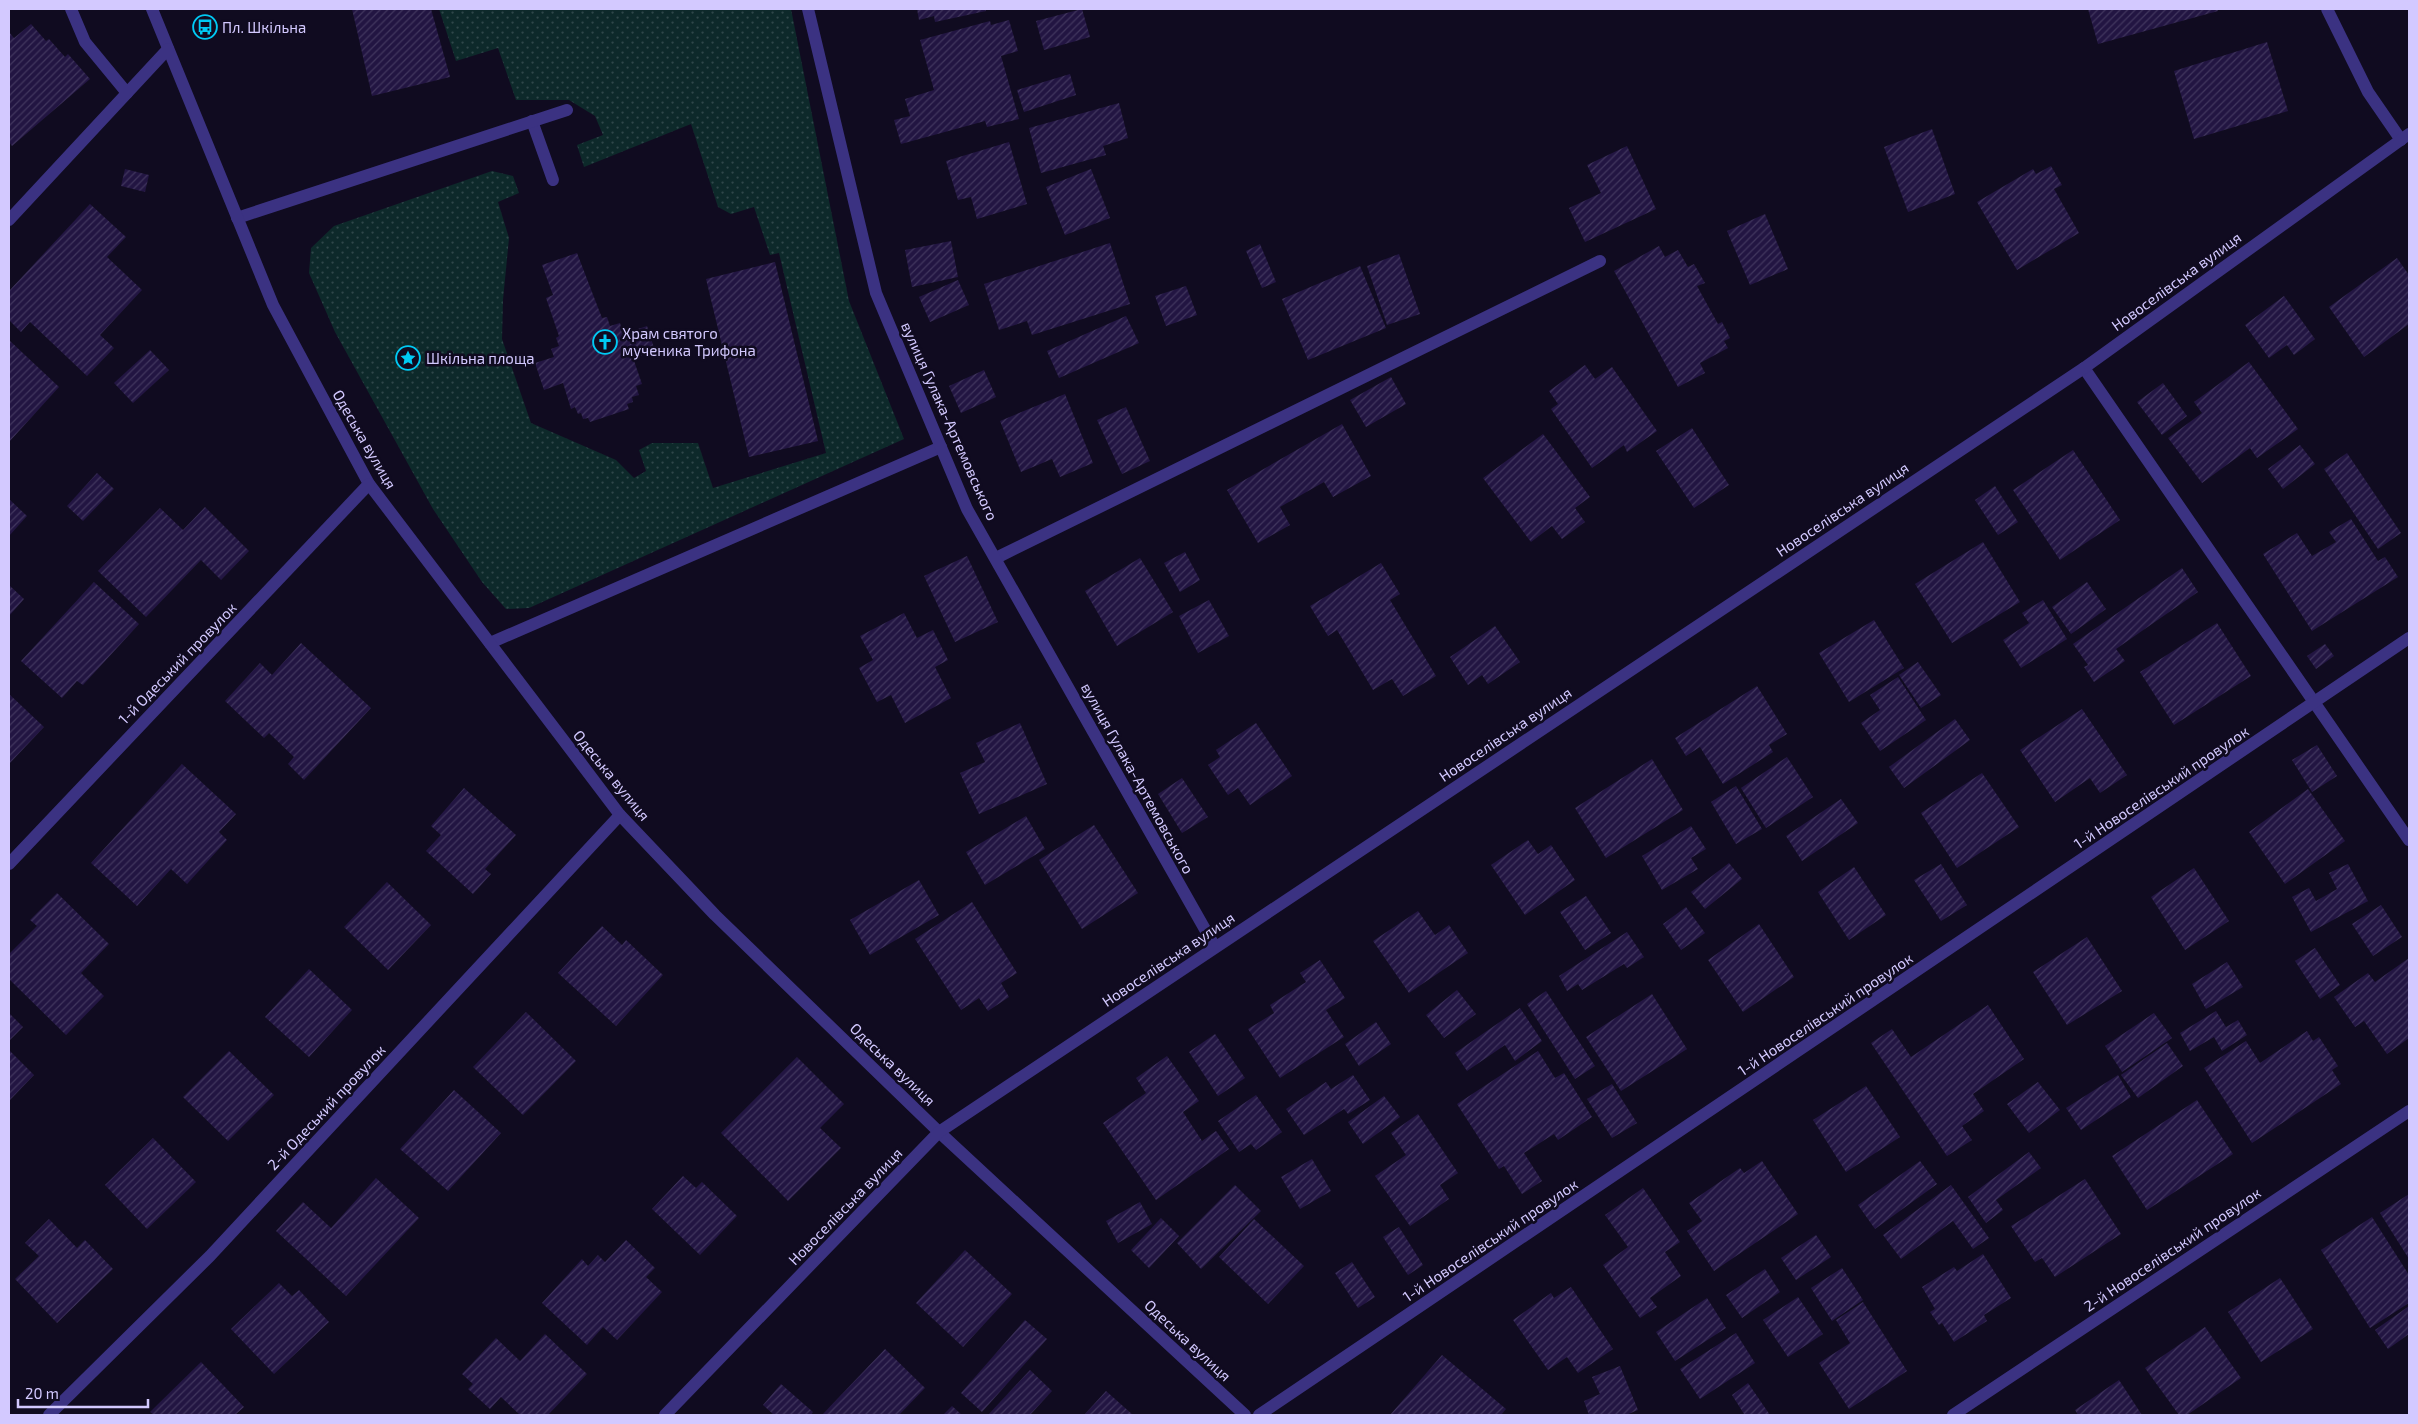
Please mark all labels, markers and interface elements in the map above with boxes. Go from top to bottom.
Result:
bus stop icon: Пл. Шкільна [192,14,218,40]
place label: Пл. Шкільна [222,18,306,36]
street label: Новоселівська вулиця [2108,228,2245,335]
street label: вулиця Гулака-Артемовського [897,319,1002,523]
place label: Храм святого мученика Трифона [622,324,756,360]
church icon: Храм святого мученика Трифона [592,329,618,355]
place icon: Шкільна площа [395,345,421,371]
place label: Шкільна площа [426,349,535,367]
street label: Одеська вулиця [328,386,401,492]
street label: Новоселівська вулиця [1772,458,1912,561]
street label: 1-й Одеський провулок [114,598,241,728]
street label: вулиця Гулака-Артемовського [1077,679,1198,877]
street label: Новоселівська вулиця [1435,683,1575,786]
street label: 1-й Новоселівський провулок [2070,722,2252,853]
street label: Одеська вулиця [569,726,654,825]
street label: Новоселівська вулиця [1098,908,1238,1011]
street label: 1-й Новоселівський провулок [1734,949,1916,1080]
street label: Одеська вулиця [846,1019,939,1110]
street label: 2-й Одеський провулок [263,1041,390,1174]
street label: Новоселівська вулиця [784,1144,906,1269]
street label: 1-й Новоселівський провулок [1399,1175,1581,1306]
street label: 2-й Новоселівський провулок [2080,1183,2264,1316]
street label: Одеська вулиця [1140,1295,1235,1385]
scale bar [18,1376,148,1408]
text: 20 m [25,1384,59,1402]

